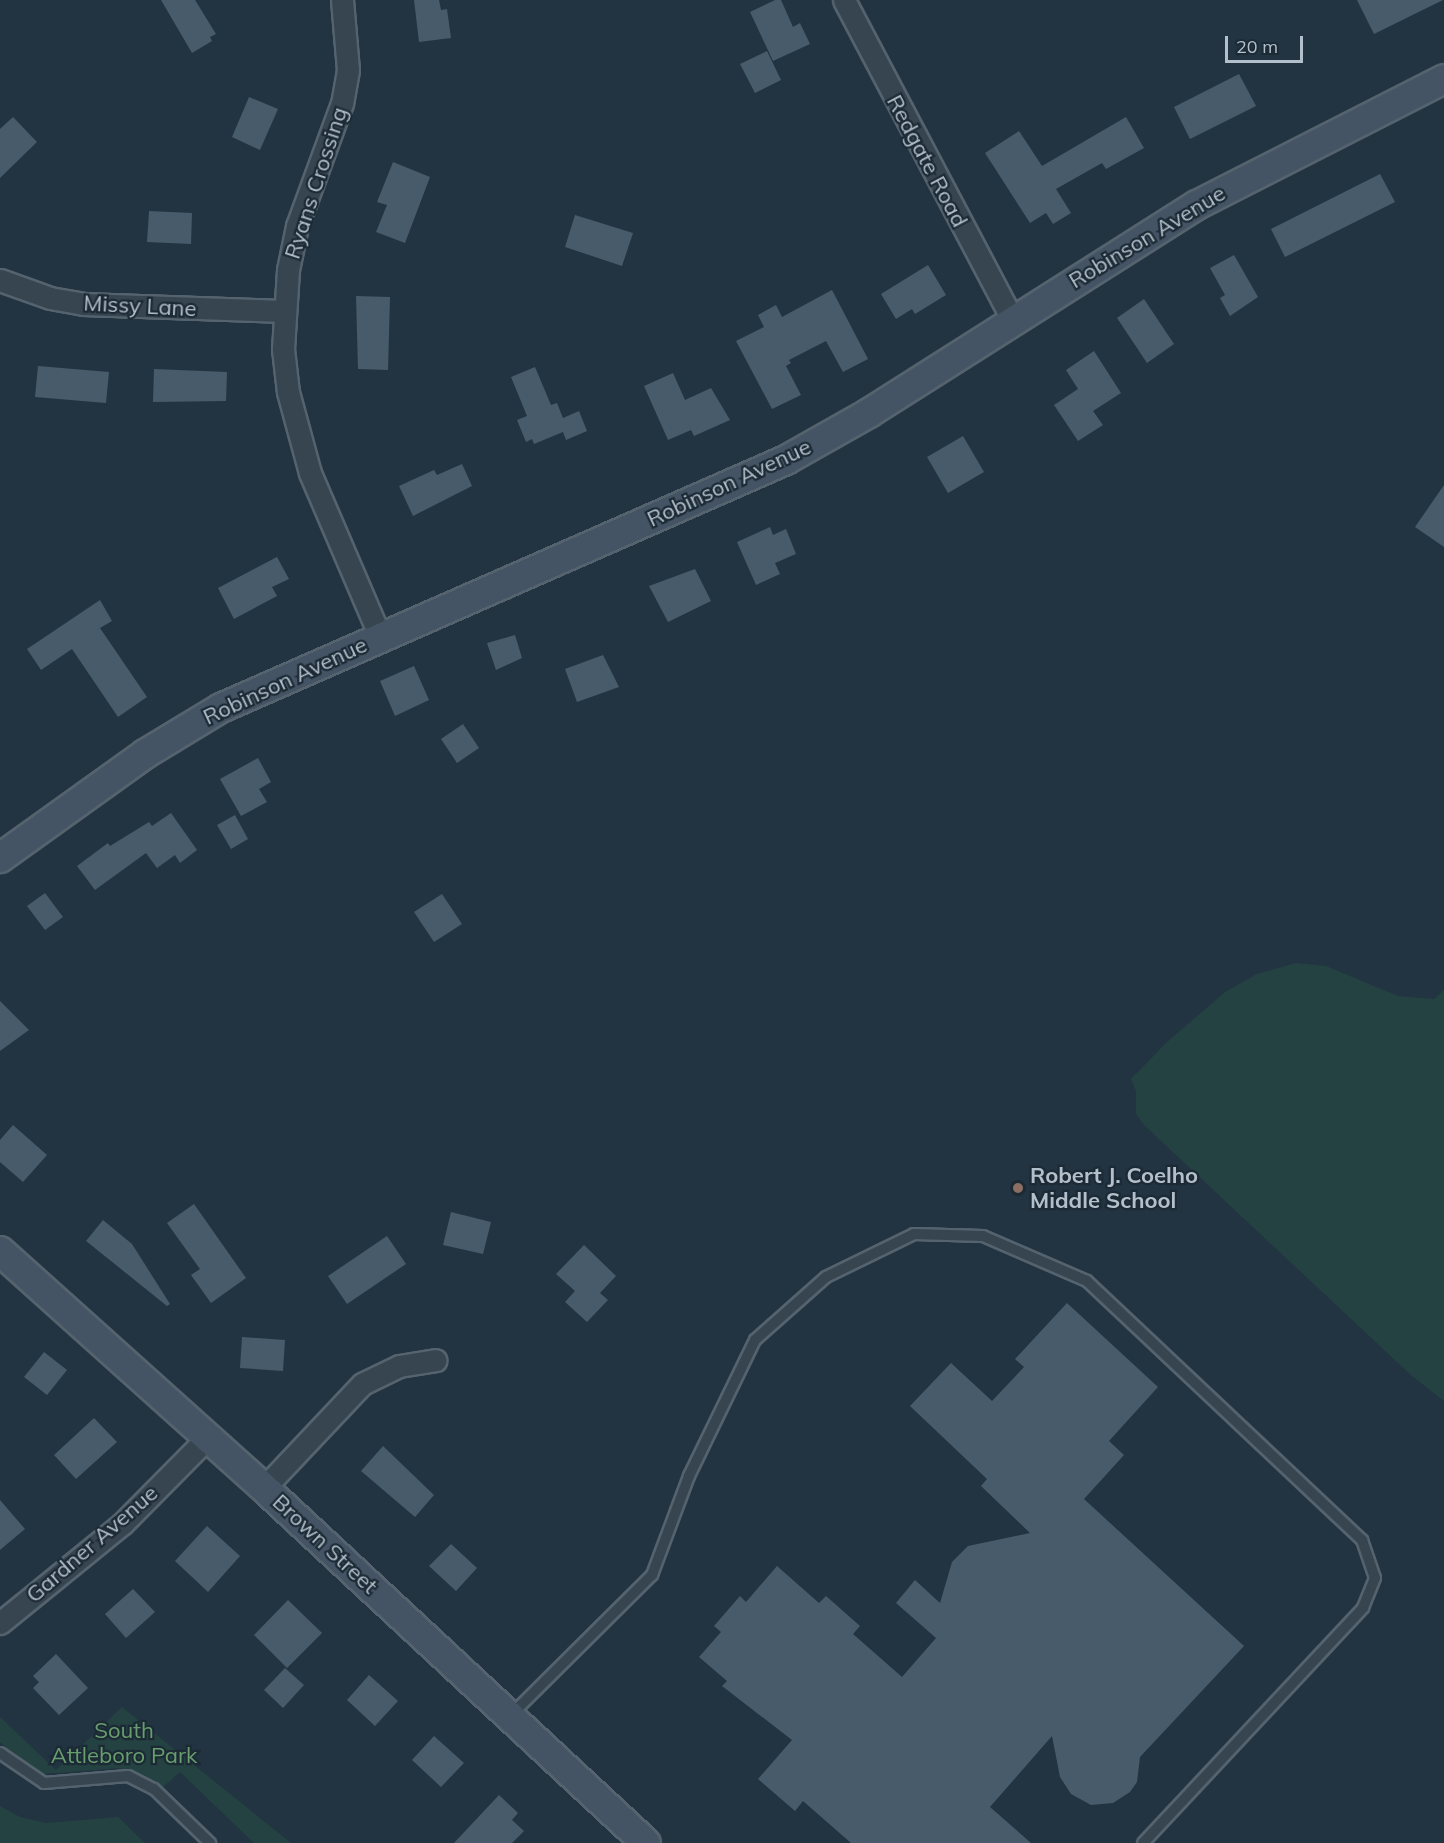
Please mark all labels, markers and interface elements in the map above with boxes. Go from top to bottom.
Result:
scale bar [1228,24,1306,62]
text: 20 m [1236,35,1278,58]
street label: Redgate Road [881,90,973,232]
street label: Ryans Crossing [279,104,353,262]
street label: Robinson Avenue [1064,180,1230,294]
street label: Missy Lane [83,290,197,322]
street label: Robinson Avenue [643,434,815,532]
street label: Robinson Avenue [199,632,371,730]
place label: Robert J. Coelho Middle School [1030,1162,1198,1214]
marker: Robert J. Coelho Middle School [1011,1181,1025,1195]
street label: Gardner Avenue [21,1480,163,1608]
street label: Brown Street [267,1489,383,1599]
park label: South Attleboro Park [51,1717,197,1768]

